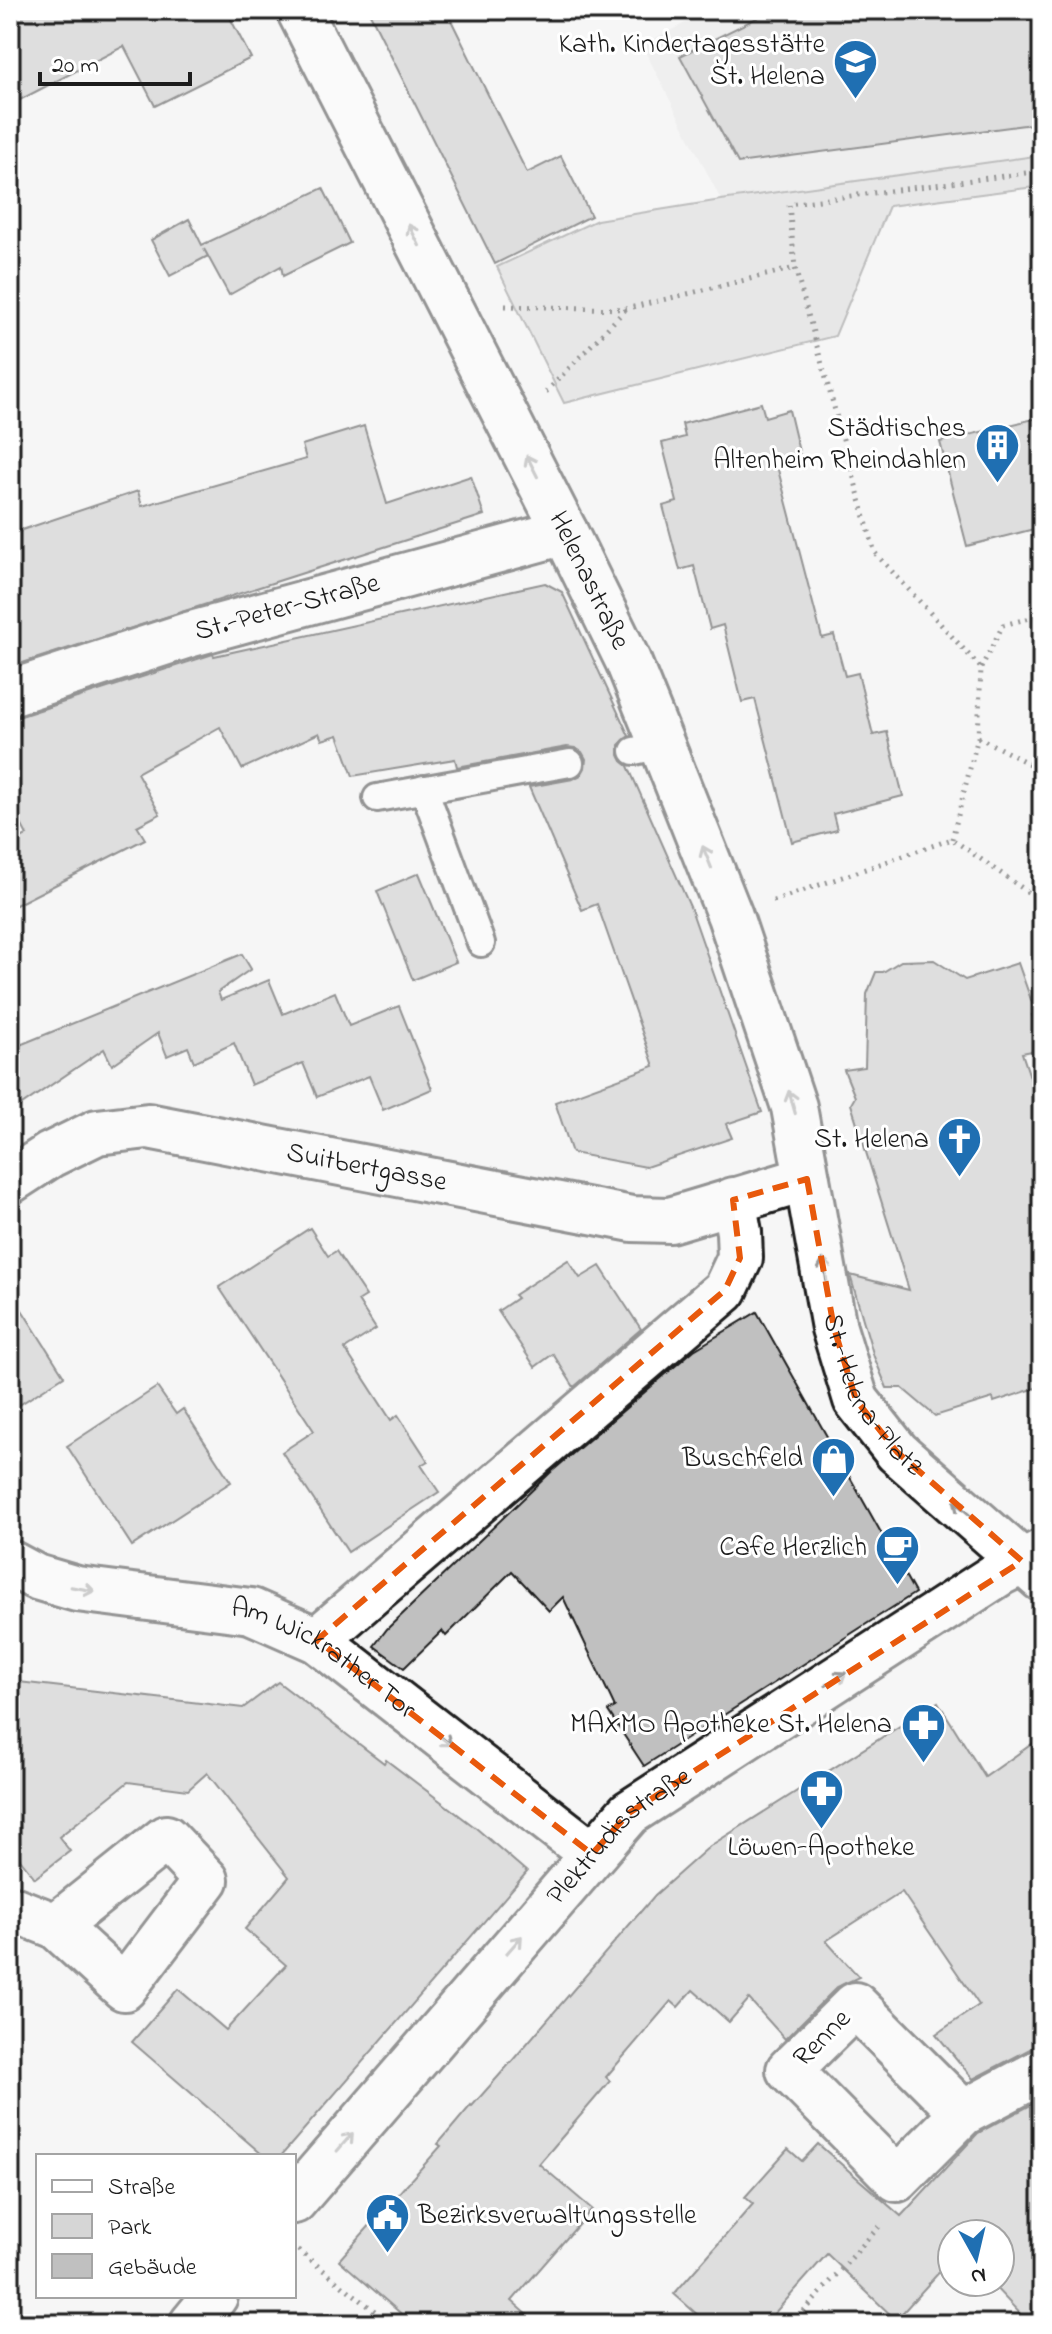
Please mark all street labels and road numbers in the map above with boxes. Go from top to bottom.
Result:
street label: Helenastraße [537,504,640,657]
street label: St.-Peter-Straße [190,563,385,653]
street label: Suitbertgasse [283,1133,451,1204]
street label: St.-Helena-Platz [811,1310,932,1487]
street label: Am Wickrather Tor [229,1588,425,1730]
street label: Plektrudisstraße [537,1757,700,1915]
street label: Renne [784,2000,862,2078]

